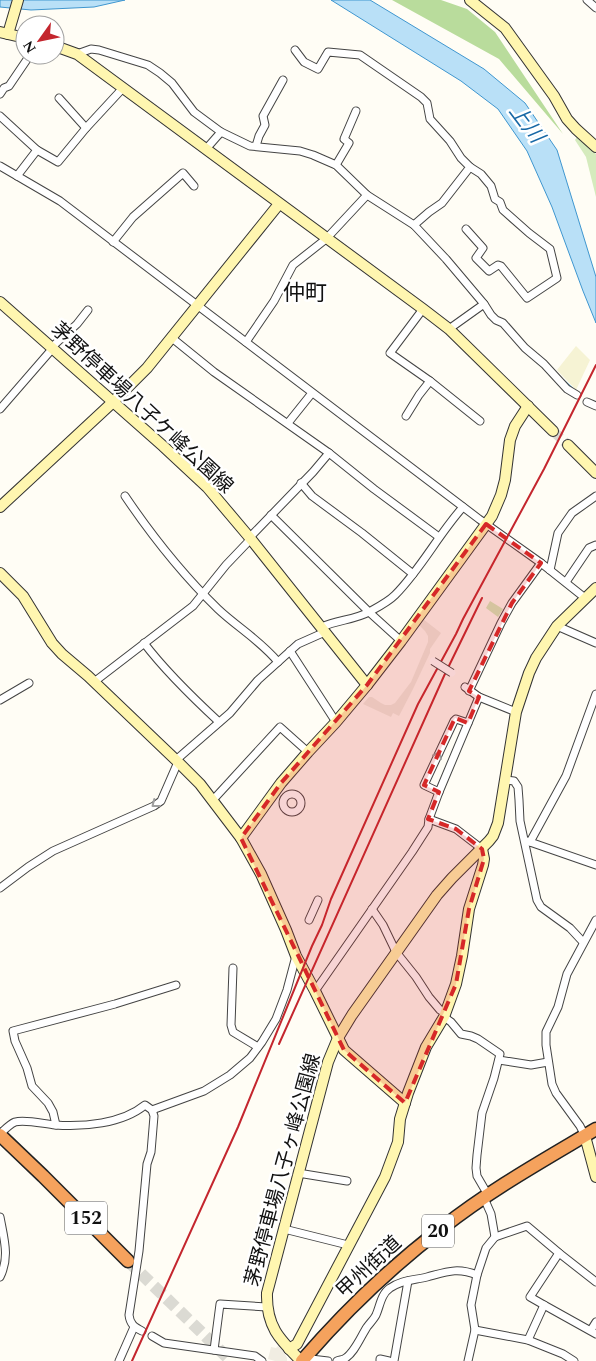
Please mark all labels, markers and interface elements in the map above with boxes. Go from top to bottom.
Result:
north arrow [15,15,65,65]
text: N [18,36,41,57]
water label: 上川 [501,98,553,152]
district label: 仲町 [283,277,327,310]
street label: 茅野停車場八子ケ峰公園線 [44,315,240,501]
one-way arrow [432,751,442,760]
one-way arrow [152,798,161,806]
street label: 茅野停車場八子ヶ峰公園線 [237,1050,329,1290]
road number: 152 [65,1202,107,1234]
road number: 20 [422,1214,454,1248]
street label: 甲州街道 [330,1229,408,1305]

